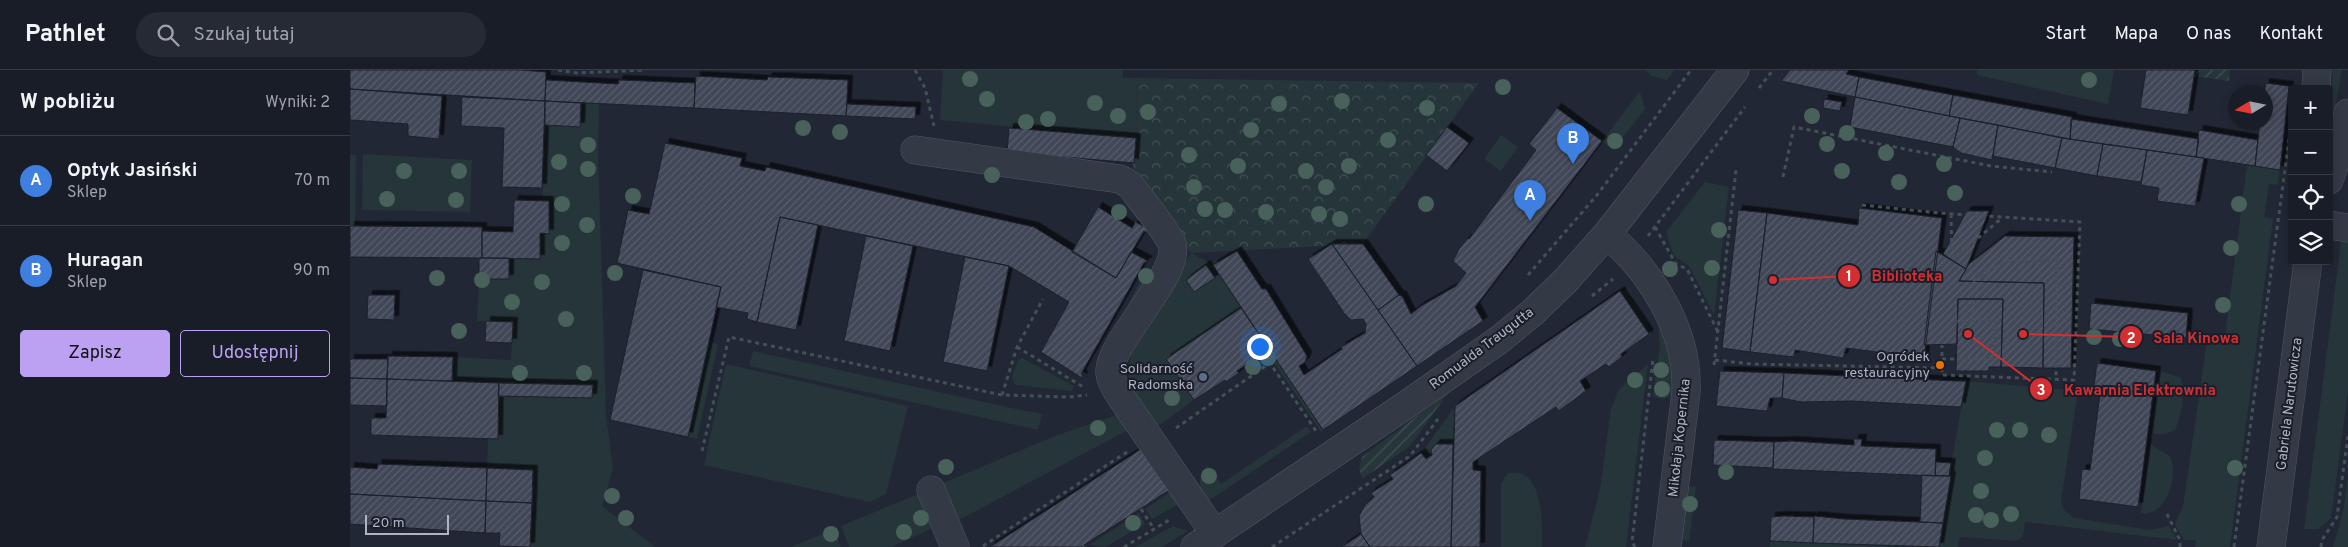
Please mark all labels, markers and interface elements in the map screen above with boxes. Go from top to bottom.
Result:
search box [136,12,486,57]
text: Pathlet [25,20,106,50]
icon: search [154,21,182,49]
text: Szukaj tutaj [194,23,295,47]
text: Start [2045,23,2086,46]
text: Mapa [2114,23,2158,46]
text: O nas [2186,23,2231,46]
text: Kontakt [2259,23,2323,46]
north arrow [2228,85,2273,130]
map controls [2288,85,2333,265]
button: + [2288,85,2333,130]
text: W pobliżu [20,89,115,116]
text: Wyniki: 2 [265,93,330,113]
pin: B [1557,123,1589,164]
button: − [2288,130,2333,175]
text: Optyk Jasiński [67,159,197,183]
text: A [30,171,42,191]
text: 70 m [295,171,330,191]
button: locate [2288,175,2333,220]
pin: A [1514,180,1546,221]
text: Sklep [67,183,107,203]
button: layers [2288,220,2333,265]
text: Huragan [67,249,143,273]
text: B [30,261,42,281]
text: 90 m [293,261,330,281]
callout: Biblioteka [1837,261,1953,291]
text: 1 [1846,268,1852,287]
text: Biblioteka [1872,268,1942,287]
text: Sklep [67,273,107,293]
street label: Romualda Traugutta [1426,304,1538,394]
callout: Sala Kinowa [2118,322,2249,352]
button: Zapisz [20,330,170,377]
button: Udostępnij [180,330,330,377]
text: 2 [2126,330,2136,349]
text: Sala Kinowa [2153,330,2239,349]
your location [1247,334,1273,360]
street label: Gabriela Narutowicza [2273,337,2307,471]
place label: Ogródek restauracyjny [1845,349,1930,382]
marker: Ogródek restauracyjny [1934,359,1946,371]
place label: Solidarność Radomska [1120,361,1193,394]
marker: Solidarność Radomska [1197,371,1209,383]
callout: Kawarnia Elektrownia [2029,374,2226,404]
street label: Mikołaja Kopernika [1665,378,1695,498]
text: 3 [2037,382,2046,401]
text: Kawarnia Elektrownia [2064,382,2216,401]
scale bar [365,512,449,535]
text: 20 m [372,515,405,532]

